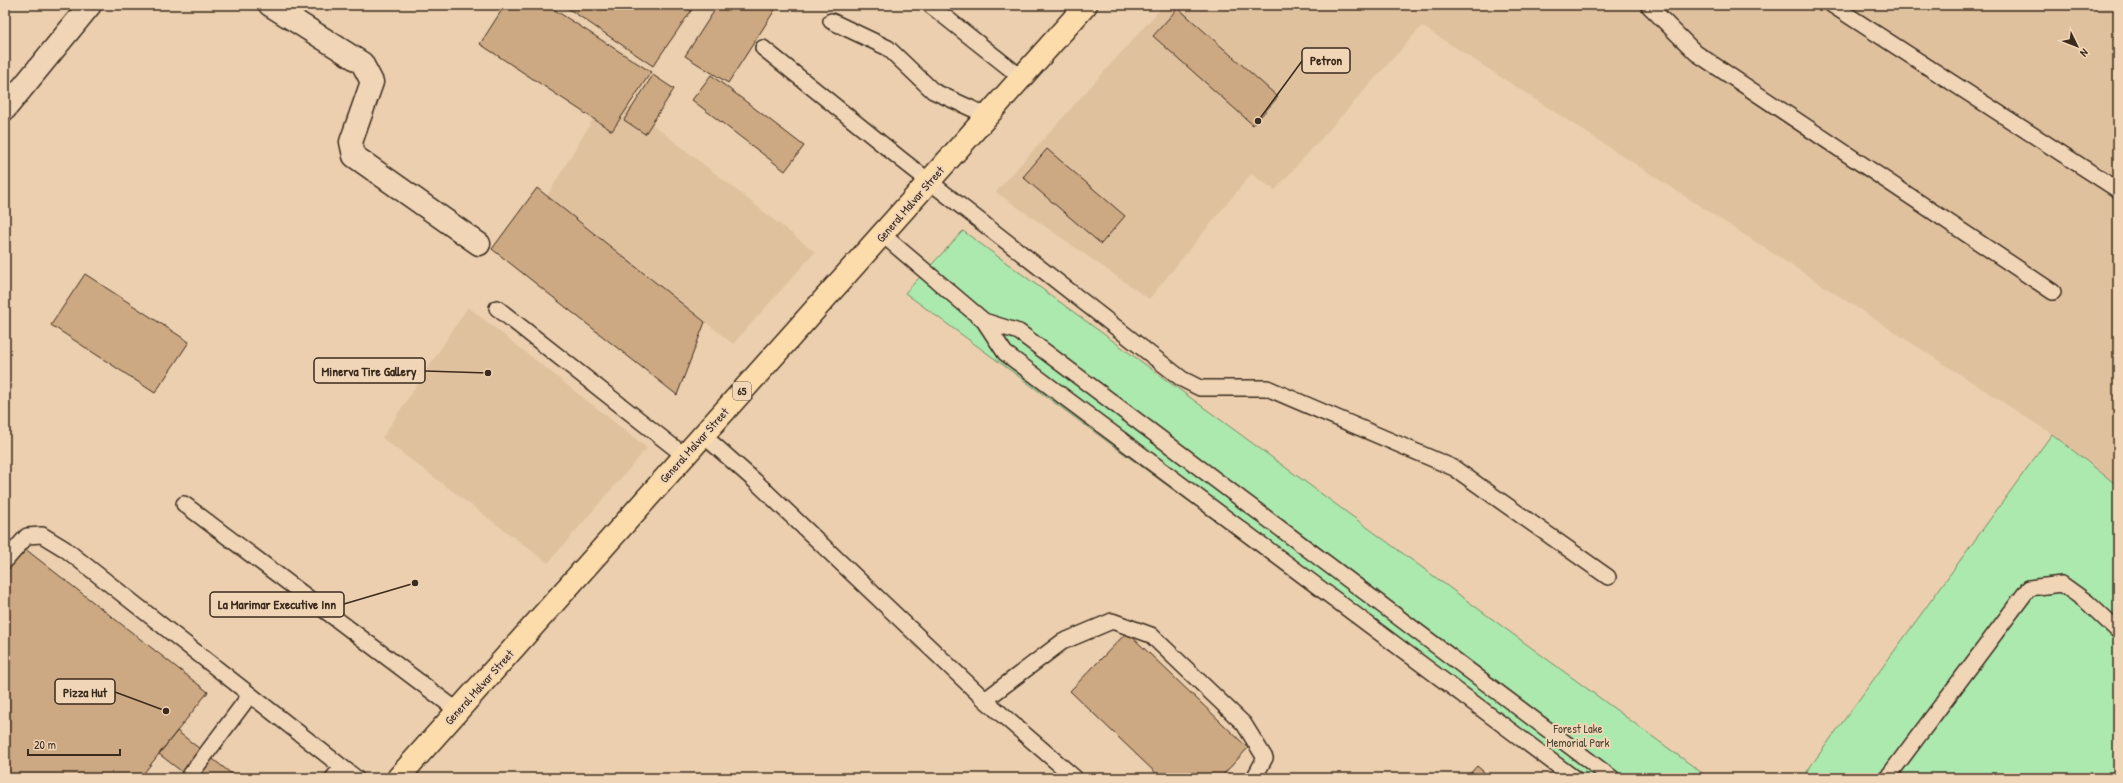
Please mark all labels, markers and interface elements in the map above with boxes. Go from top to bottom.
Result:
north arrow [2057,26,2097,66]
text: N [2077,46,2091,60]
callout: Petron [1302,48,1350,73]
text: Petron [1310,51,1342,69]
street label: General Malvar Street [872,162,948,246]
callout: Minerva Tire Gallery [314,358,425,383]
text: Minerva Tire Gallery [322,362,417,381]
road number: 65 [733,382,751,400]
street label: General Malvar Street [656,403,733,486]
callout: La Marimar Executive Inn [210,592,344,617]
text: La Marimar Executive Inn [218,595,336,613]
street label: General Malvar Street [441,645,518,728]
callout: Pizza Hut [55,679,115,704]
text: Pizza Hut [63,683,108,701]
park label: Forest Lake Memorial Park [1547,720,1609,751]
scale bar [28,731,120,757]
text: 20 m [34,736,56,753]

